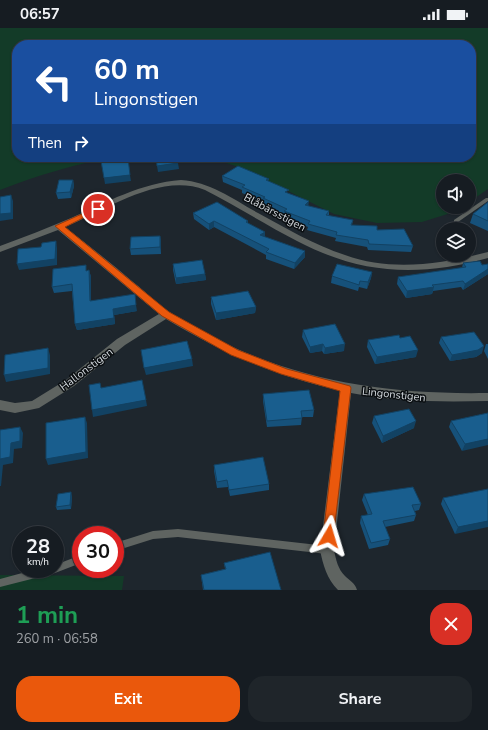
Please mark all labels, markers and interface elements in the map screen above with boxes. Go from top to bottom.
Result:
text: 06:57 [20,4,60,24]
text: 60 m [94,51,160,89]
icon: left [28,56,80,108]
text: Lingonstigen [94,87,198,111]
icon: right [70,132,92,154]
text: Then [28,133,62,153]
map controls [436,174,476,262]
button: sound [436,174,476,214]
street label: Blåbärsstigen [241,190,308,235]
pin [81,192,115,226]
icon: arrive [87,198,109,220]
button: layers [436,222,476,262]
street label: Hallonstigen [57,344,116,394]
street label: Lingonstigen [361,384,426,405]
position arrow [308,515,350,557]
speed limit sign: 30 [72,526,124,578]
text: 28 [26,533,50,560]
text: km/h [27,555,49,569]
text: 1 min [16,599,78,631]
button: close [430,603,472,645]
text: 260 m · 06:58 [16,630,98,648]
button: Exit [16,676,240,722]
button: Share [248,676,472,722]

